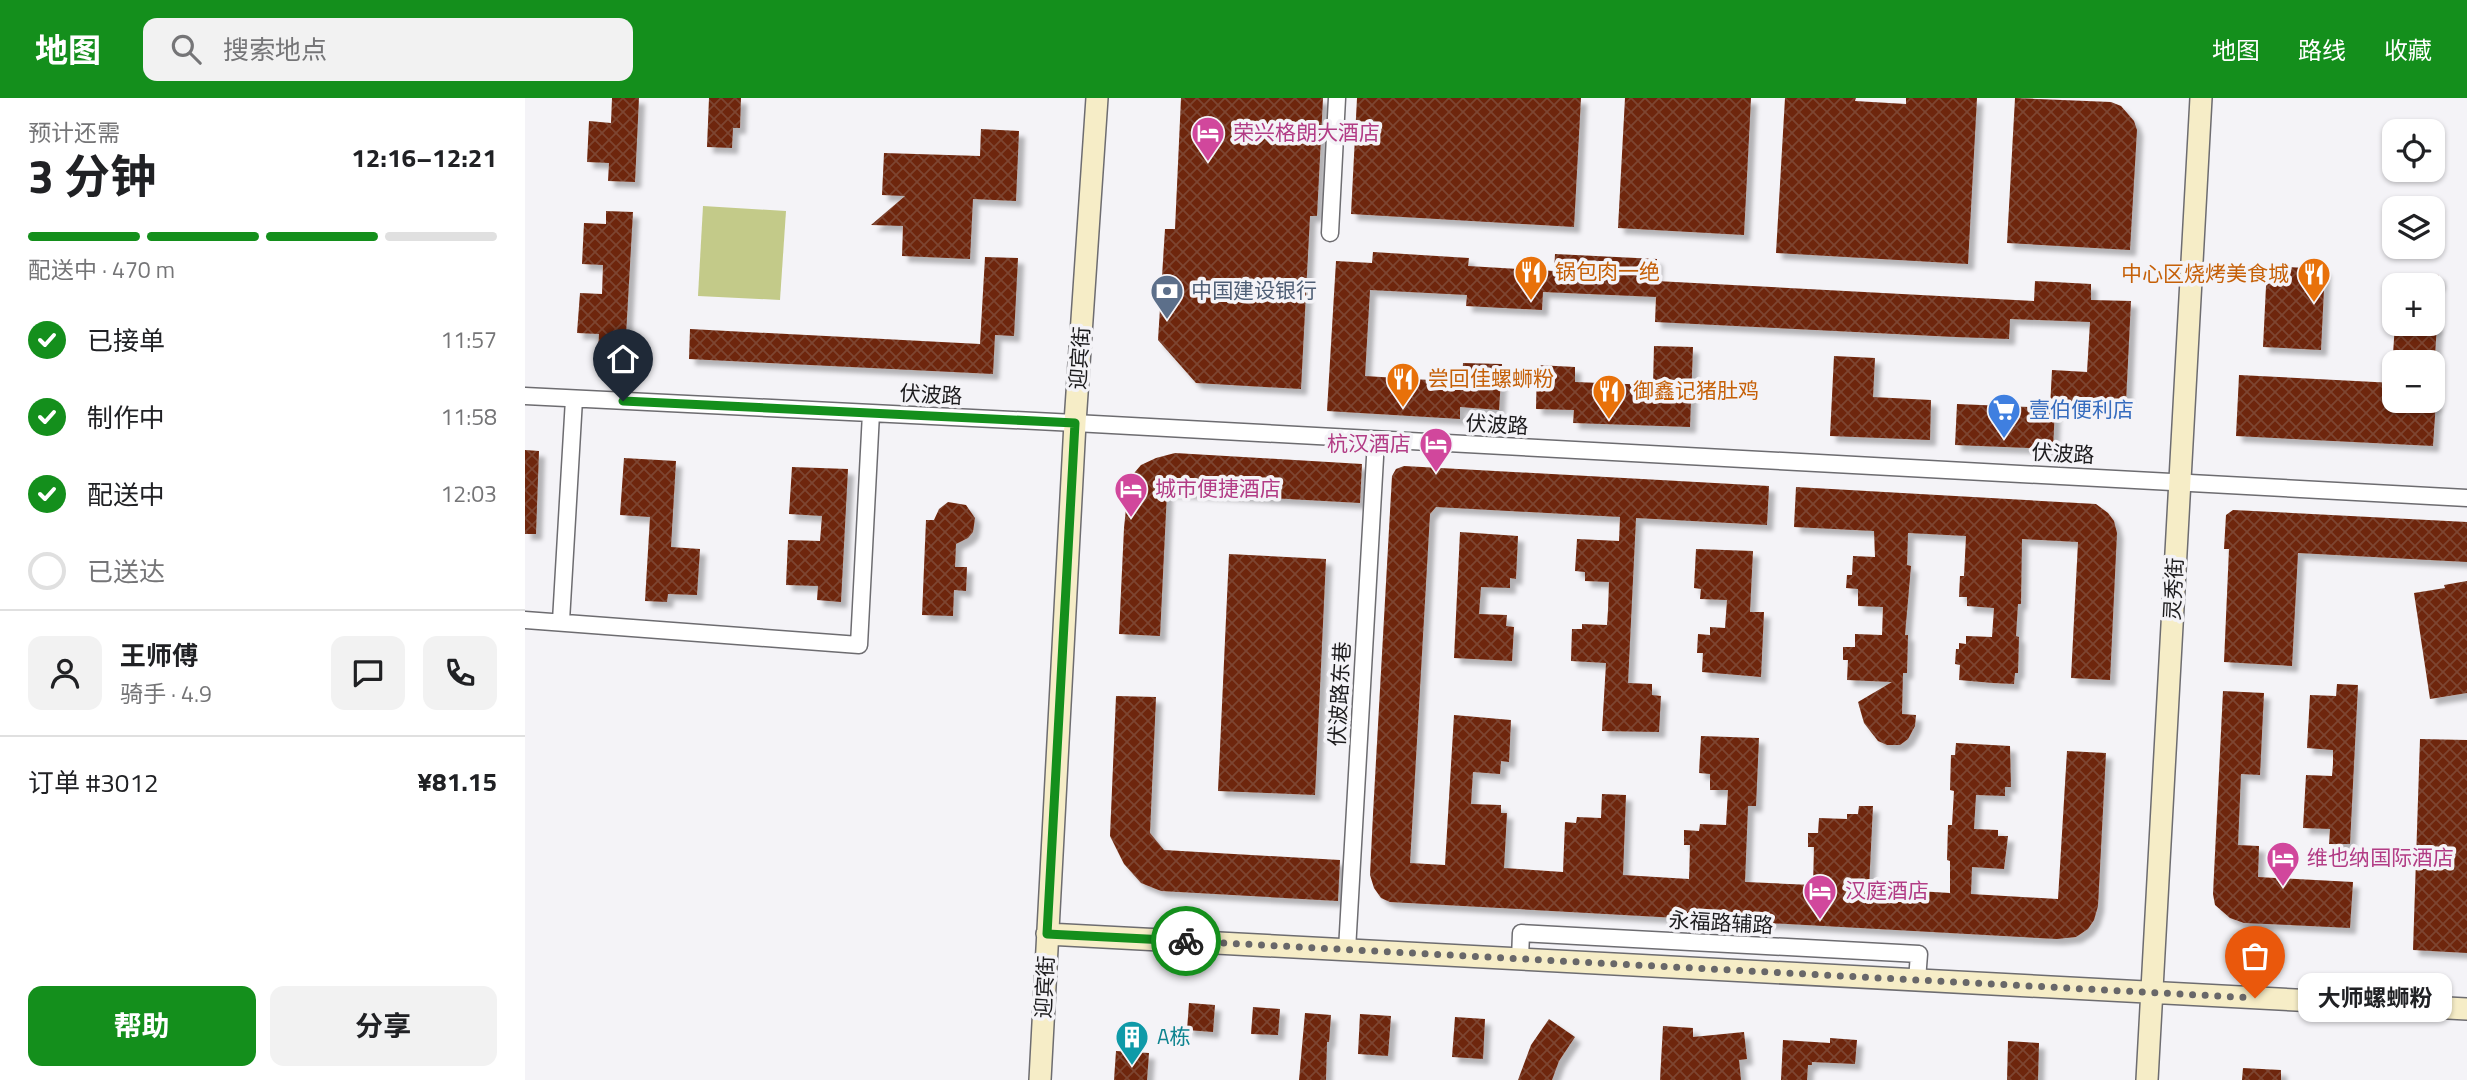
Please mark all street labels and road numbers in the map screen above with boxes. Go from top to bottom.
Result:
street label: 迎宾街 [1061,325,1097,390]
street label: 伏波路 [899,376,963,412]
street label: 伏波路 [1465,406,1529,442]
street label: 伏波路 [2031,435,2095,471]
street label: 灵秀街 [2155,557,2191,621]
street label: 伏波路东巷 [1320,641,1358,747]
street label: 永福路辅路 [1668,903,1774,941]
street label: 迎宾街 [1026,955,1062,1019]

